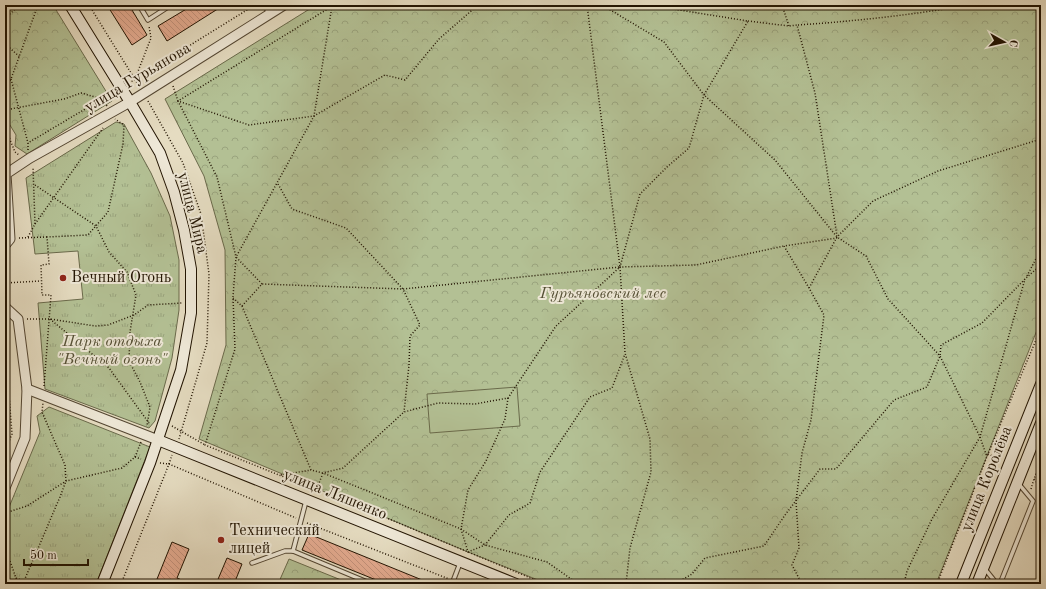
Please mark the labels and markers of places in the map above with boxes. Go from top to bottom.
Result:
place label: Вечный Огонь [71,270,171,286]
marker: Вечный Огонь [58,273,68,283]
place label: Технический лицей [229,523,320,557]
marker: Технический лицей [216,535,226,545]

